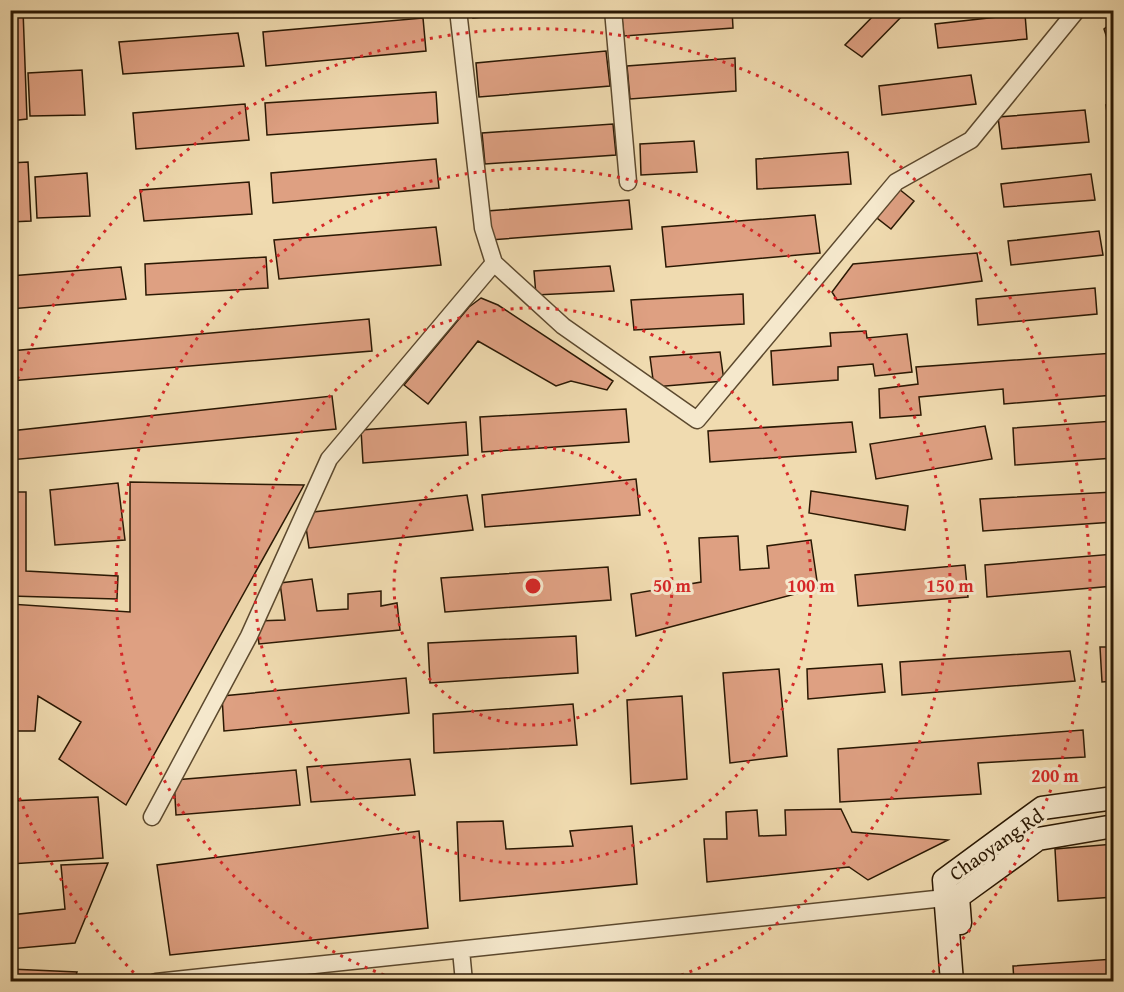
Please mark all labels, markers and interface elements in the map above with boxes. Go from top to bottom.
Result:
text: 50 m [653,572,692,599]
text: 100 m [787,572,835,599]
text: 150 m [926,572,974,599]
centre of rings [523,576,543,596]
text: 200 m [1031,762,1079,789]
street label: Chaoyang.Rd [943,801,1049,887]

